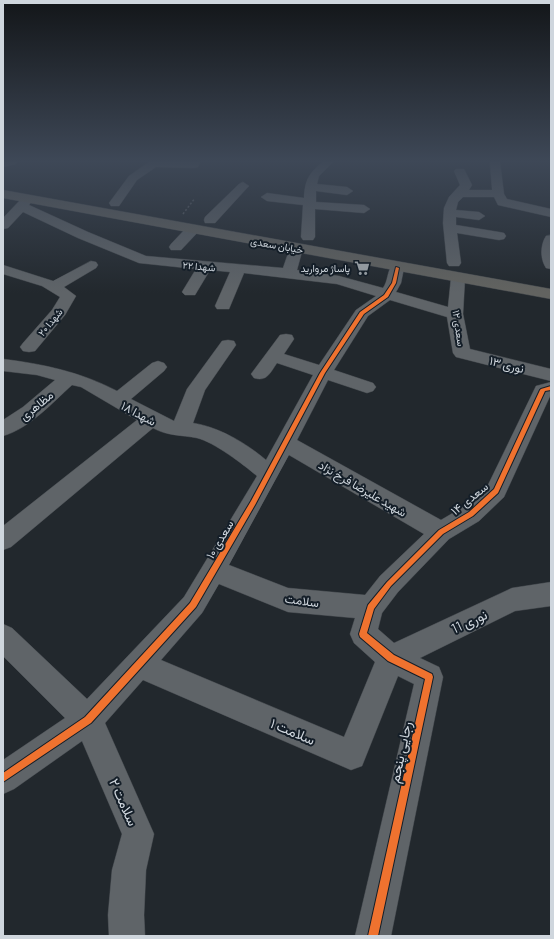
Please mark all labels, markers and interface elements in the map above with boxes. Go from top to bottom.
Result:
street label: خیابان سعدی [250,234,305,257]
street label: شهدا ۲۲ [182,259,216,274]
supermarket icon: پاساژ مروارید [353,259,371,277]
place label: پاساژ مروارید [301,262,350,276]
street label: شهدا ۲۰ [35,306,66,339]
street label: سعدی ۱۲ [450,309,467,347]
street label: نوری ۱۳ [488,353,526,377]
street label: مظاهری [16,387,57,424]
street label: شهدا ۱۸ [118,398,159,430]
street label: شهید علیرضا فرخ نژاد [315,457,410,522]
street label: سعدی ۱۴ [448,479,492,519]
street label: سعدی ۱۰ [202,517,237,562]
street label: سلامت [284,591,320,609]
street label: نوری 11 [448,605,490,638]
street label: سلامت ۱ [268,714,318,748]
street label: رجایی پنجم [385,720,417,785]
street label: سلامت ۲ [106,776,142,828]

